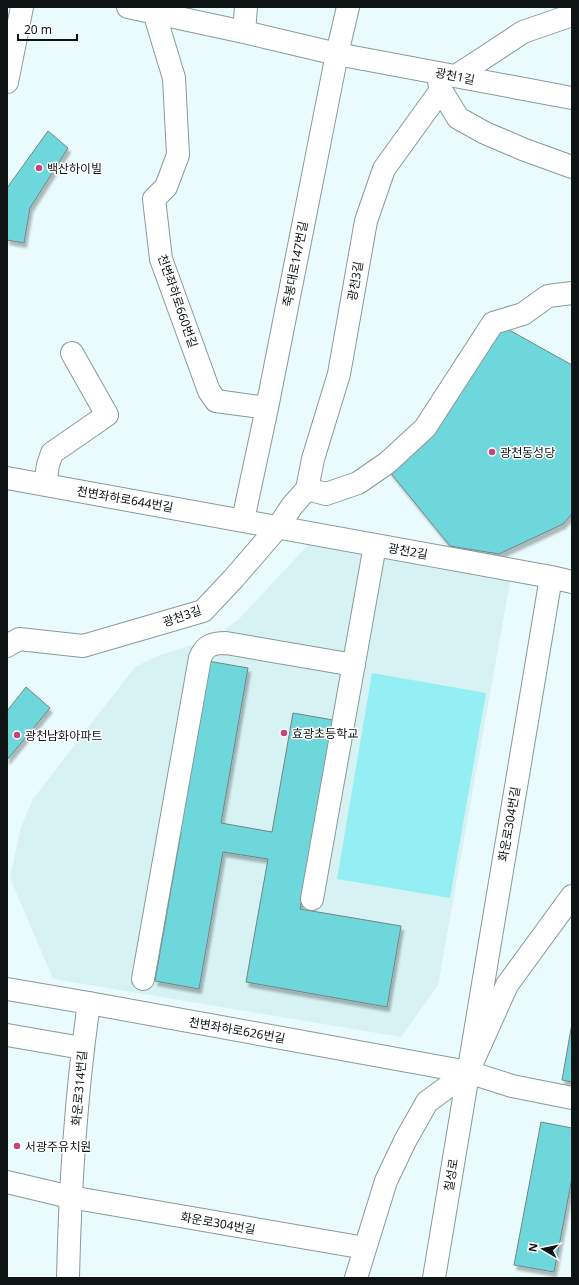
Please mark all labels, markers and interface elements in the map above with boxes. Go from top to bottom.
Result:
scale bar [18,16,77,42]
text: 20 m [24,21,52,38]
street label: 광천1길 [434,64,476,88]
place label: 백산하이빌 [47,160,102,177]
marker: 백산하이빌 [34,163,44,173]
street label: 죽봉대로147번길 [278,220,312,308]
street label: 천변좌하로660번길 [154,252,202,350]
street label: 광천3길 [343,260,367,302]
place label: 광천동성당 [500,444,555,461]
marker: 광천동성당 [487,447,497,457]
street label: 천변좌하로644번길 [75,482,175,516]
street label: 광천2길 [387,539,429,563]
street label: 광천3길 [160,601,204,631]
place label: 효광초등학교 [292,725,358,742]
place label: 광천남화아파트 [25,727,102,744]
marker: 효광초등학교 [279,728,289,738]
marker: 광천남화아파트 [12,730,22,740]
street label: 화운로304번길 [494,785,524,863]
street label: 천변좌하로626번길 [187,1013,287,1047]
street label: 화운로314번길 [67,1050,91,1126]
place label: 서광주유치원 [25,1138,91,1155]
marker: 서광주유치원 [12,1141,22,1151]
street label: 칠성로 [440,1157,462,1193]
street label: 화운로304번길 [179,1208,257,1238]
north arrow [523,1229,563,1269]
text: N [525,1242,541,1253]

